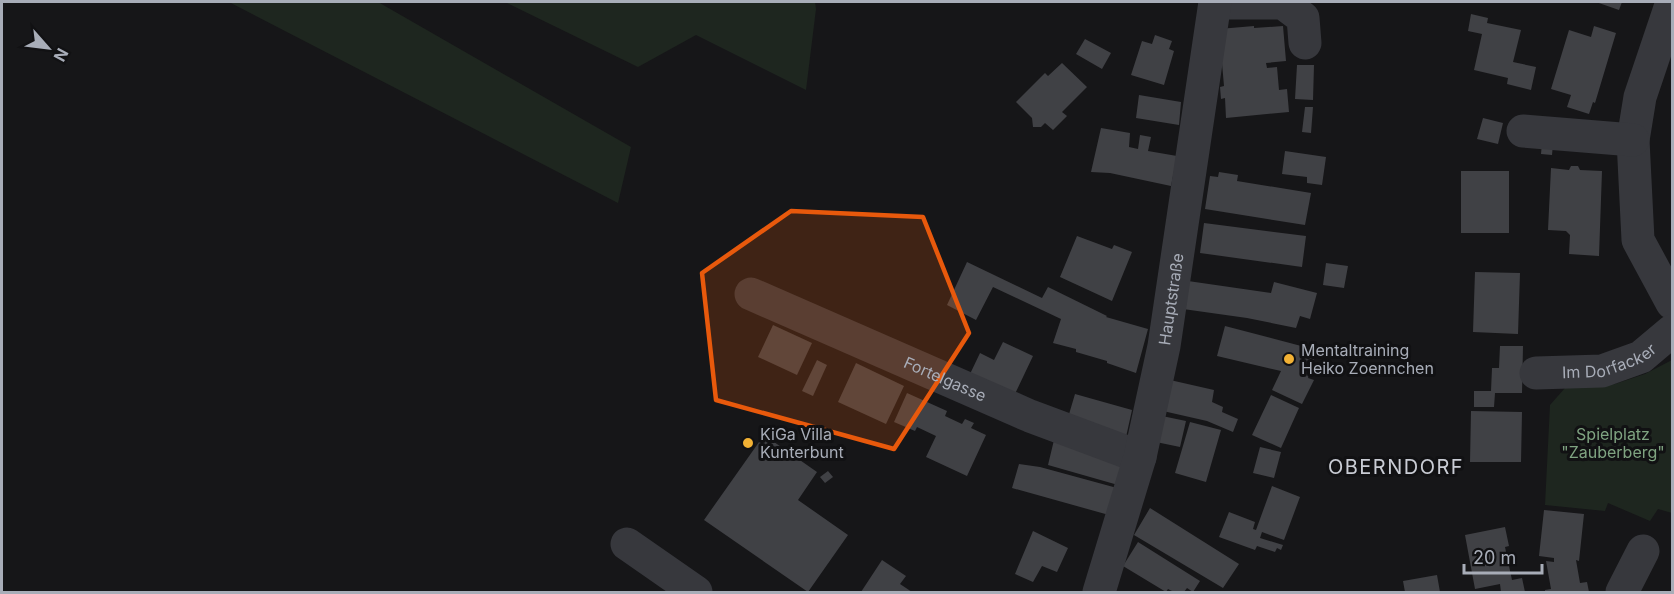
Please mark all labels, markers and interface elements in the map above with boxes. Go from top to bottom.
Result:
north arrow [18,18,78,78]
text: N [50,45,73,65]
street label: Hauptstraße [1154,252,1188,347]
street label: Im Dorfacker [1562,339,1660,382]
place label: Mentaltraining Heiko Zoennchen [1301,340,1434,378]
street label: Fortelgasse [901,352,990,406]
marker: Mentaltraining Heiko Zoennchen [1282,352,1296,366]
place label: KiGa Villa Kunterbunt [760,424,844,462]
park label: Spielplatz "Zauberberg" [1561,424,1665,462]
marker: KiGa Villa Kunterbunt [741,436,755,450]
district label: OBERNDORF [1328,455,1464,479]
scale bar [1464,537,1542,575]
text: 20 m [1473,547,1516,568]

